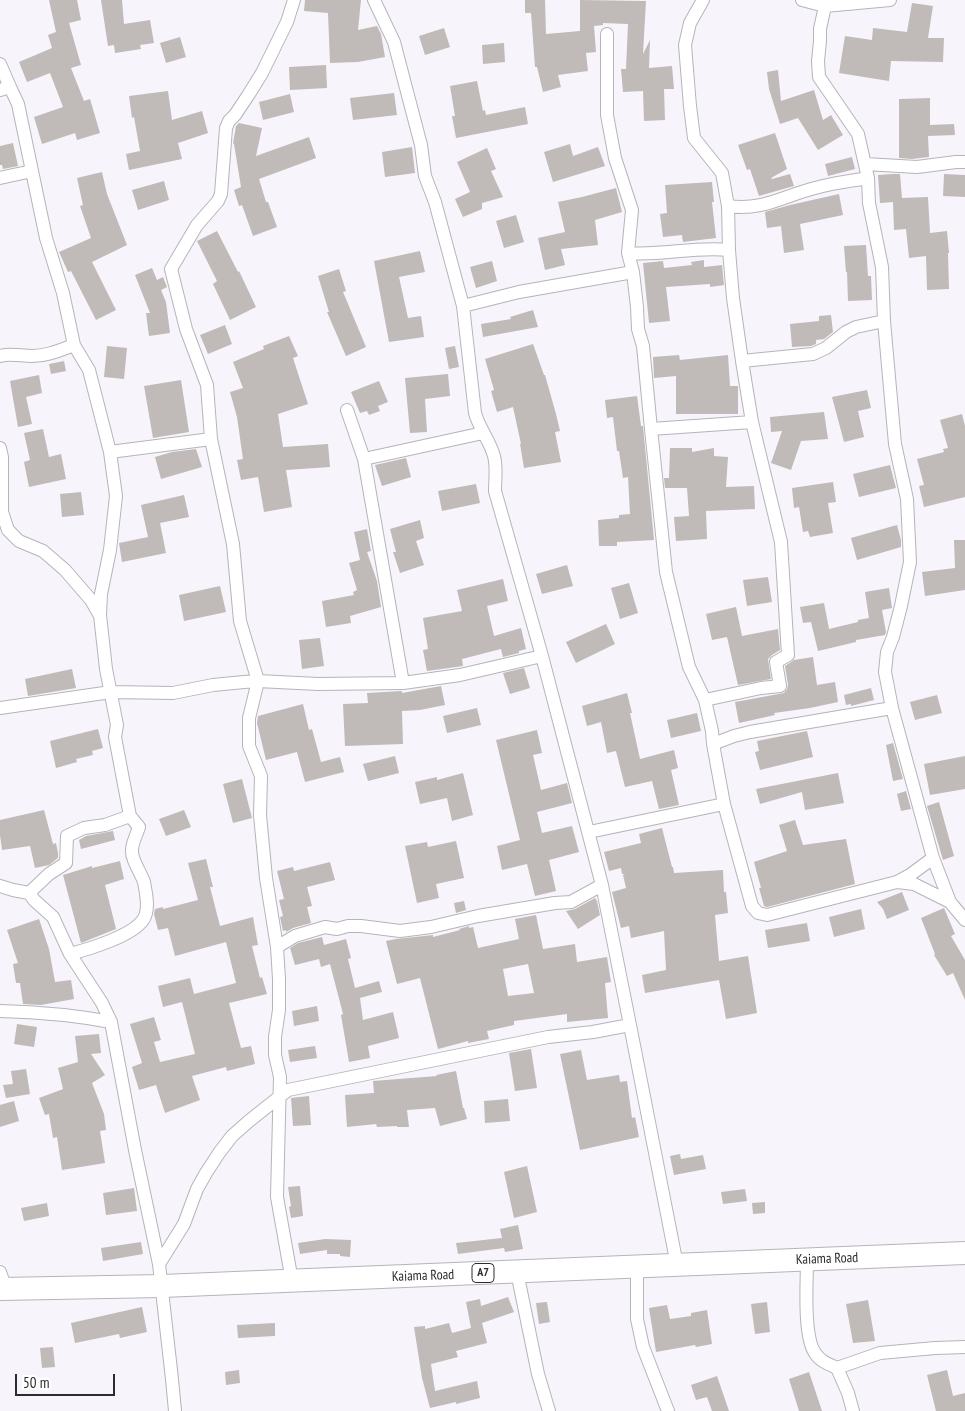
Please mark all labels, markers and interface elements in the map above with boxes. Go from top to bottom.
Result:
street label: Kaiama Road [796,1250,858,1268]
road number: A7 [472,1264,494,1282]
street label: Kaiama Road [392,1267,454,1285]
scale bar [18,1364,118,1396]
text: 50 m [23,1373,49,1392]

